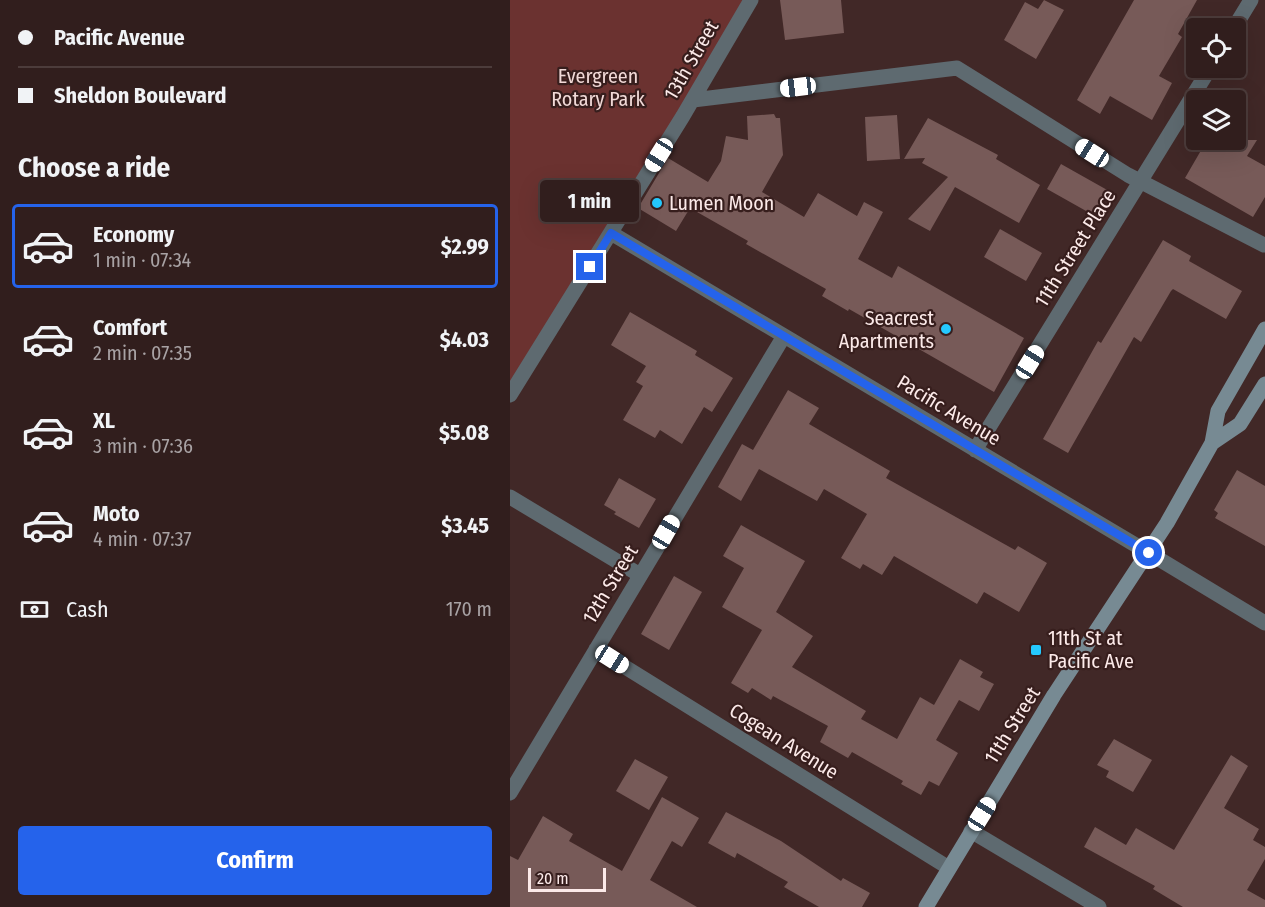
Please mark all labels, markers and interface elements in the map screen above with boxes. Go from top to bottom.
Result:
street label: 13th Street [659,16,724,104]
map controls [1186,18,1246,150]
button: locate [1186,18,1246,78]
text: Pacific Avenue [54,24,185,51]
park label: Evergreen Rotary Park [551,64,645,111]
car [779,76,817,98]
text: Sheldon Boulevard [54,82,226,109]
button: layers [1186,90,1246,150]
car [642,135,676,175]
car [1072,136,1112,170]
text: Choose a ride [18,152,170,184]
callout: 1 min [541,180,640,222]
street label: 11th Street Place [1029,185,1121,311]
text: 1 min [568,189,611,213]
place label: Lumen Moon [669,191,774,215]
marker: Lumen Moon [650,196,664,210]
icon: car [21,219,75,273]
text: Economy [93,221,174,248]
text: $2.99 [441,233,489,260]
text: 1 min · 07:34 [93,248,191,272]
route end [576,253,603,280]
place label: Seacrest Apartments [839,306,934,353]
icon: car [21,312,75,366]
text: Comfort [93,314,167,341]
marker: Seacrest Apartments [939,322,953,336]
text: $4.03 [440,326,489,353]
text: 2 min · 07:35 [93,341,192,365]
car [1013,342,1047,382]
street label: Pacific Avenue [893,370,1005,450]
icon: car [21,405,75,459]
text: XL [93,407,115,434]
text: $5.08 [439,419,489,446]
text: 3 min · 07:36 [93,434,193,458]
icon: car [21,498,75,552]
text: Moto [93,500,140,527]
text: $3.45 [441,512,489,539]
car [649,512,683,552]
text: 4 min · 07:37 [93,527,192,551]
route start [1135,539,1162,566]
street label: 12th Street [577,540,643,628]
icon: cash [18,593,51,626]
text: Cash [66,596,109,623]
text: 170 m [446,597,492,621]
place label: 11th St at Pacific Ave [1048,626,1134,673]
car [592,642,632,676]
marker: 11th St at Pacific Ave [1029,643,1043,657]
street label: 11th Street [979,682,1045,768]
street label: Cogean Avenue [725,698,843,784]
car [965,794,999,834]
button: Confirm [18,826,492,895]
scale bar [528,865,606,892]
text: 20 m [537,869,568,888]

